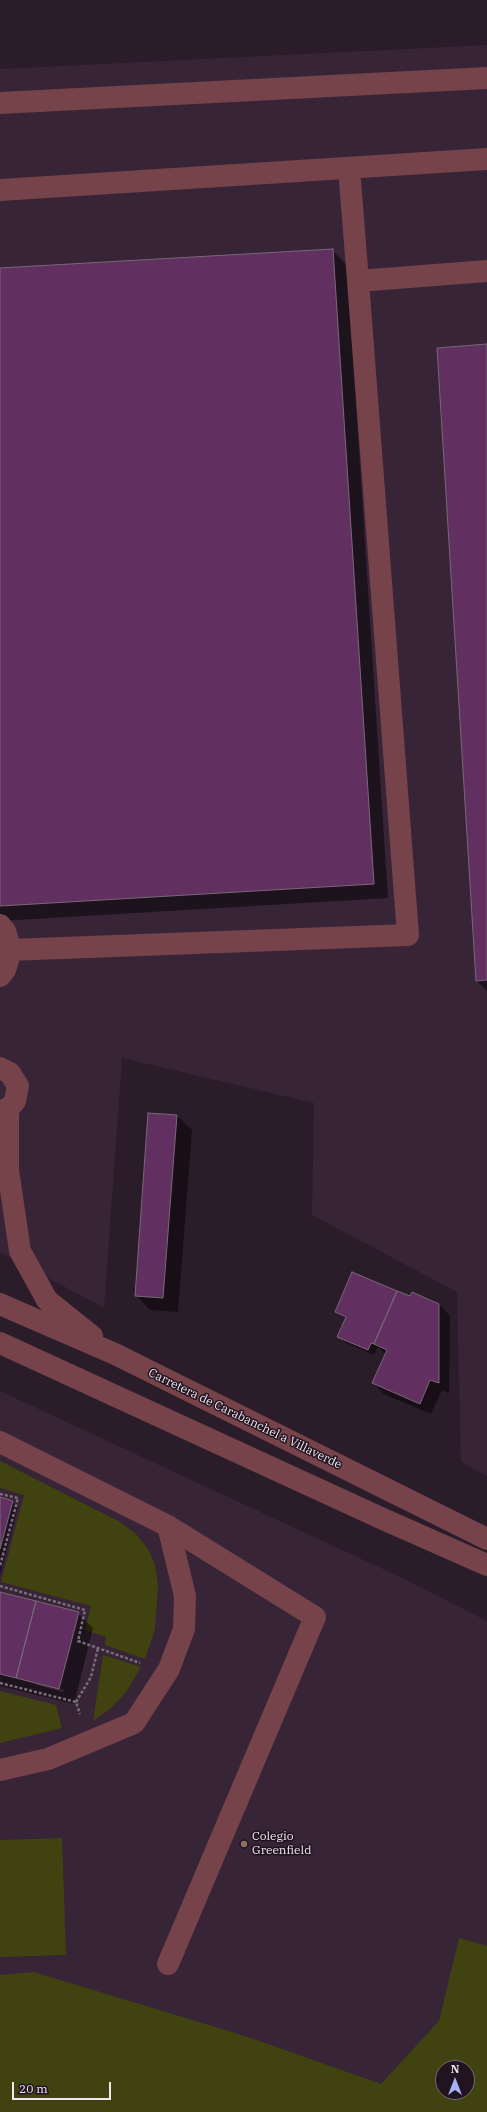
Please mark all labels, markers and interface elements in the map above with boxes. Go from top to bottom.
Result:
street label: Carretera de Carabanchel a Villaverde [146,1366,344,1472]
place label: Colegio Greenfield [252,1830,311,1858]
marker: Colegio Greenfield [239,1839,249,1849]
north arrow [435,2060,475,2100]
text: N [451,2062,459,2076]
scale bar [14,2074,113,2100]
text: 20 m [19,2081,48,2096]

